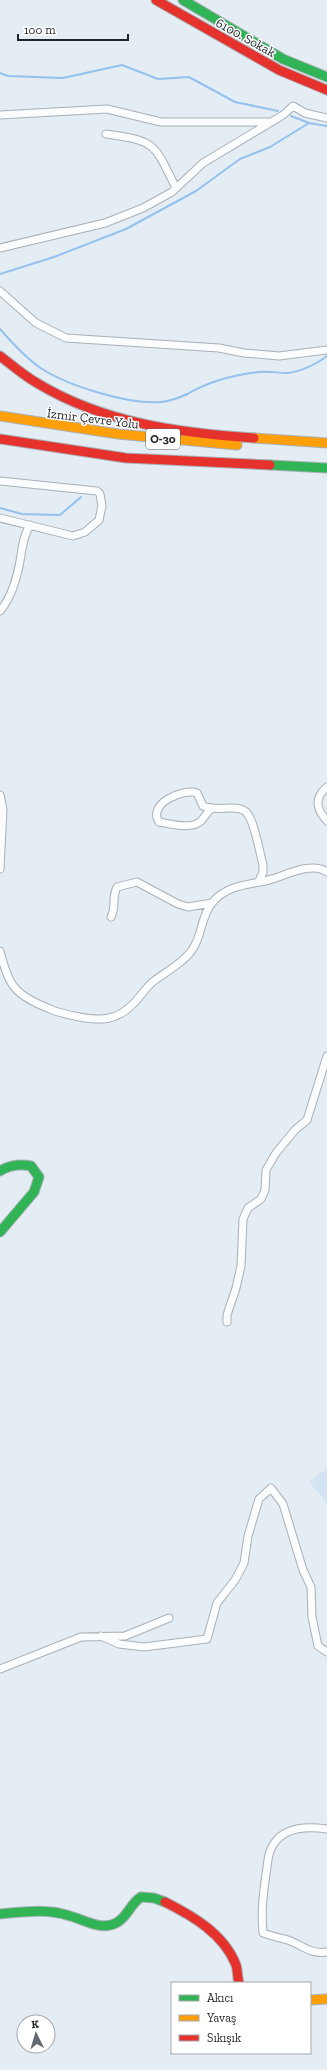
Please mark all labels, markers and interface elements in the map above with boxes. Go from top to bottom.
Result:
street label: 6100. Sokak [213,15,278,60]
scale bar [18,16,128,42]
text: 100 m [24,23,56,37]
street label: İzmir Çevre Yolu [46,405,140,432]
road number: O-30 [146,429,180,449]
legend [171,1982,311,2054]
text: Akıcı [207,1991,234,2005]
text: Yavaş [206,2011,236,2025]
north arrow [16,2014,56,2054]
text: K [31,2018,40,2031]
text: Sıkışık [207,2031,242,2045]

